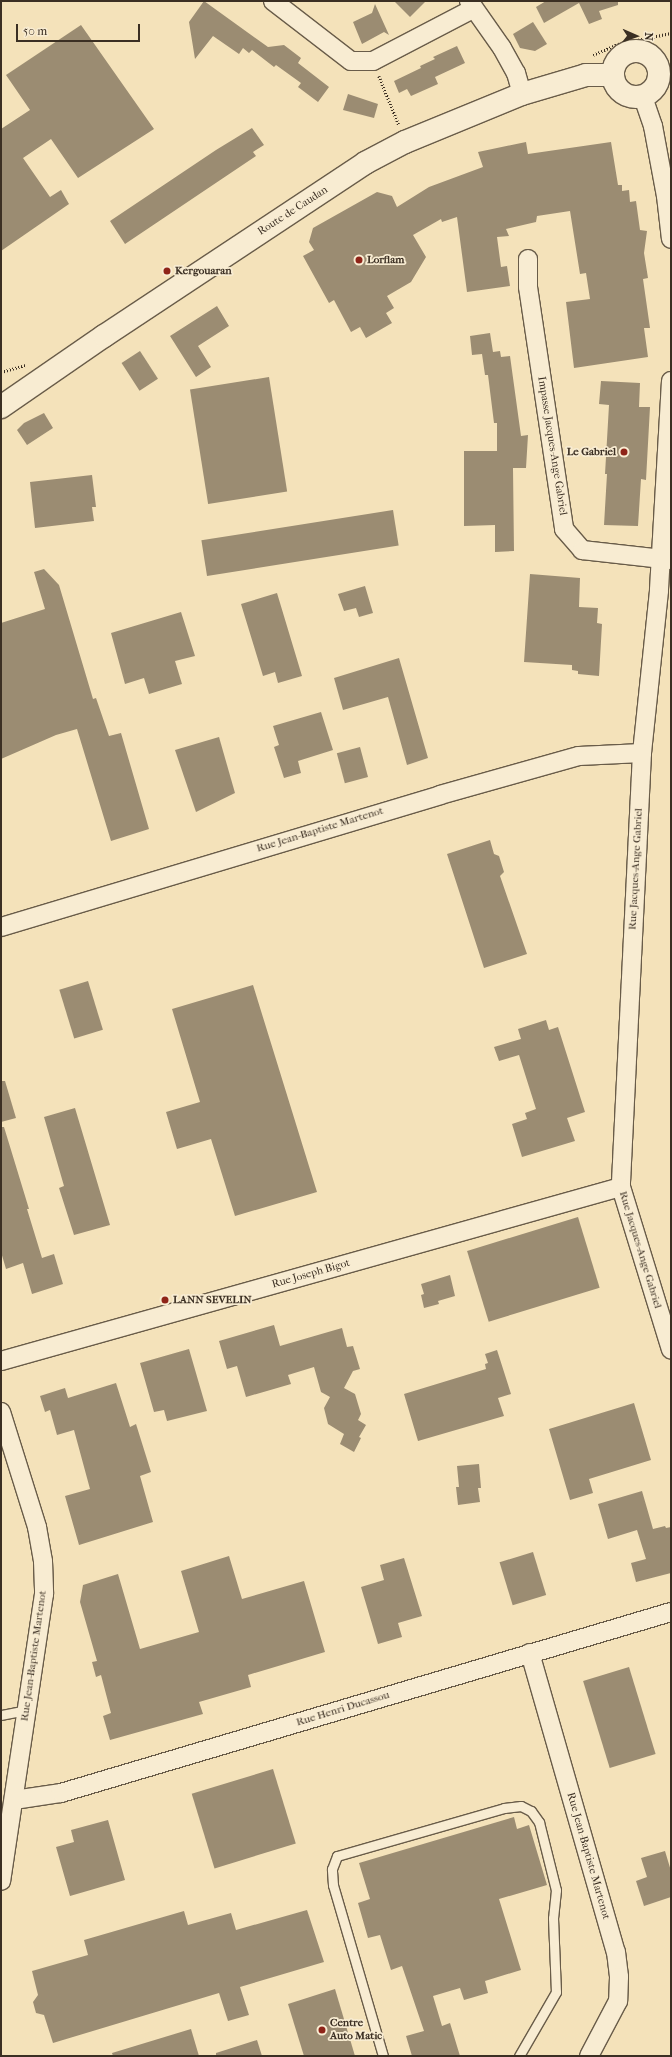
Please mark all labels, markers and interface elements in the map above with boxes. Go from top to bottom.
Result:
scale bar [18,16,142,42]
north arrow [616,16,656,56]
text: 50 m [23,24,47,38]
text: N [642,32,655,41]
street label: Route de Caudan [255,183,331,239]
place label: Lorflam [367,253,404,267]
marker: Lorflam [354,255,364,265]
place label: Kergouaran [175,264,232,278]
marker: Kergouaran [162,266,172,276]
street label: Impasse Jacques-Ange Gabriel [534,376,570,516]
place label: Le Gabriel [567,445,616,459]
marker: Le Gabriel [619,447,629,457]
street label: Rue Jean-Baptiste Martenot [255,804,385,856]
street label: Rue Jacques-Ange Gabriel [626,808,646,930]
street label: Rue Jacques-Ange Gabriel [616,1190,664,1310]
street label: Rue Joseph Bigot [270,1257,352,1291]
place label: LANN SEVELIN [173,1293,252,1307]
marker: LANN SEVELIN [160,1295,170,1305]
street label: Rue Jean-Baptiste Martenot [18,1590,50,1722]
street label: Rue Henri Ducassou [295,1689,391,1729]
street label: Rue Jean-Baptiste Martenot [564,1791,612,1921]
place label: Centre Auto Matic [330,2017,382,2043]
marker: Centre Auto Matic [317,2025,327,2035]

